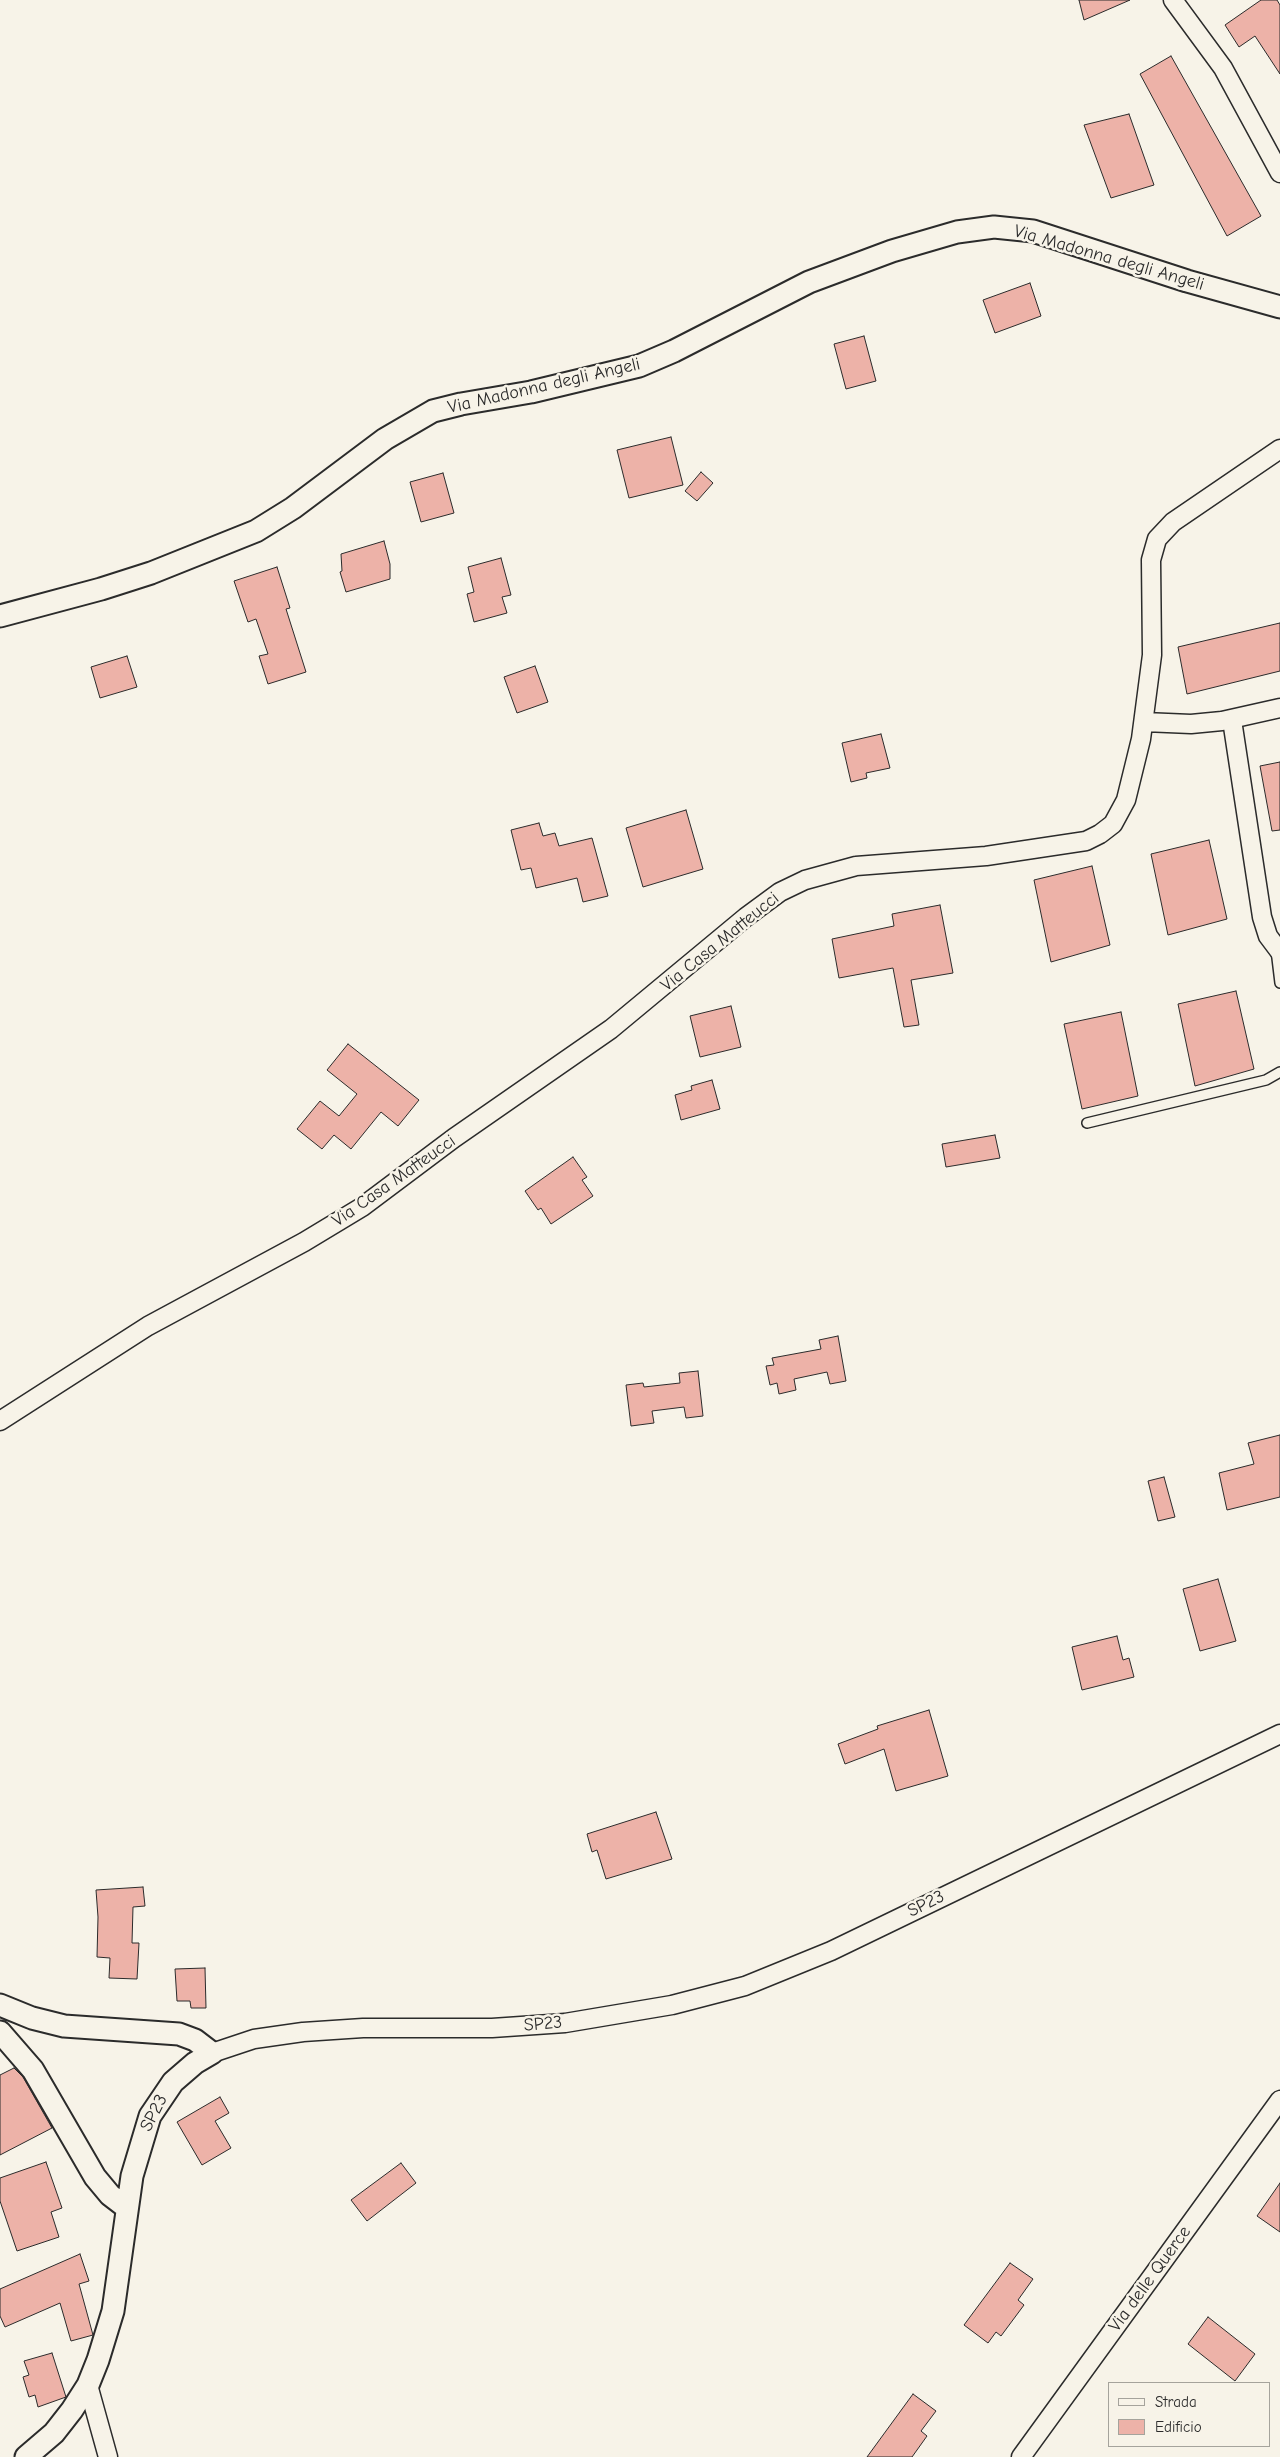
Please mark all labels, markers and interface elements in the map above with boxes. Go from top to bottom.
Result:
street label: Via Madonna degli Angeli [1011,220,1207,296]
street label: Via Madonna degli Angeli [446,353,642,419]
street label: Via Casa Matteucci [657,888,783,996]
street label: Via Casa Matteucci [328,1130,460,1232]
street label: SP23 [904,1886,948,1922]
street label: SP23 [523,2012,563,2036]
street label: SP23 [136,2091,172,2135]
street label: Via delle Querce [1104,2222,1196,2336]
legend [1108,2382,1270,2447]
text: Strada [1155,2393,1197,2411]
text: Edificio [1155,2418,1202,2436]

